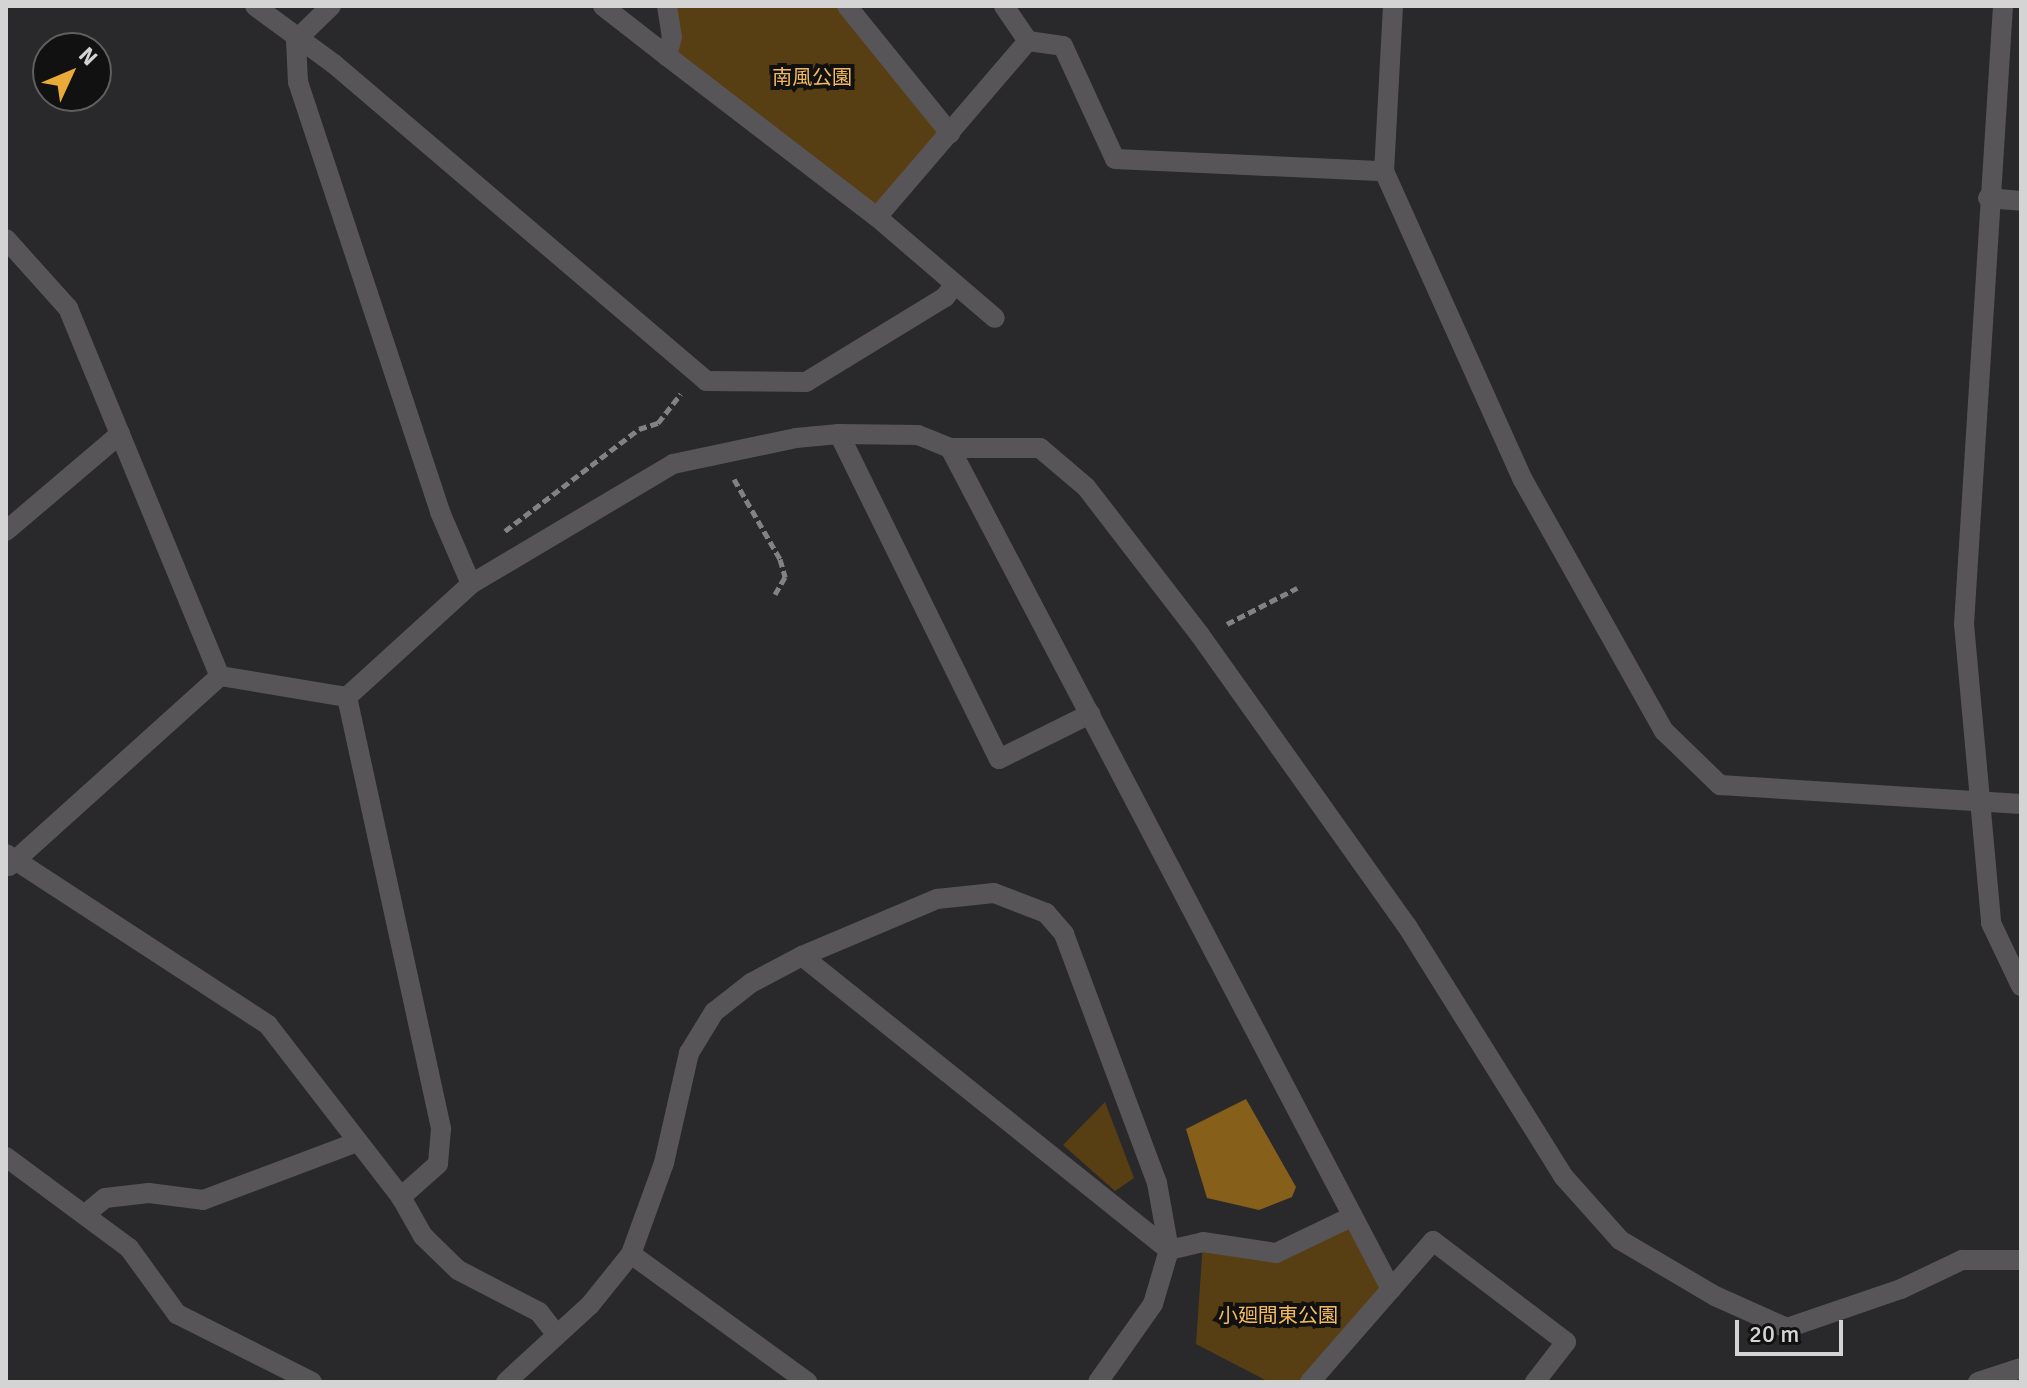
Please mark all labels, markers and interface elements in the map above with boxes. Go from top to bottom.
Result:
north arrow [32,32,112,112]
text: N [73,41,103,71]
park label: 南風公園 [772,65,852,89]
park label: 小廻間東公園 [1218,1303,1338,1327]
scale bar [1739,1304,1847,1354]
text: 20 m [1749,1319,1799,1349]

